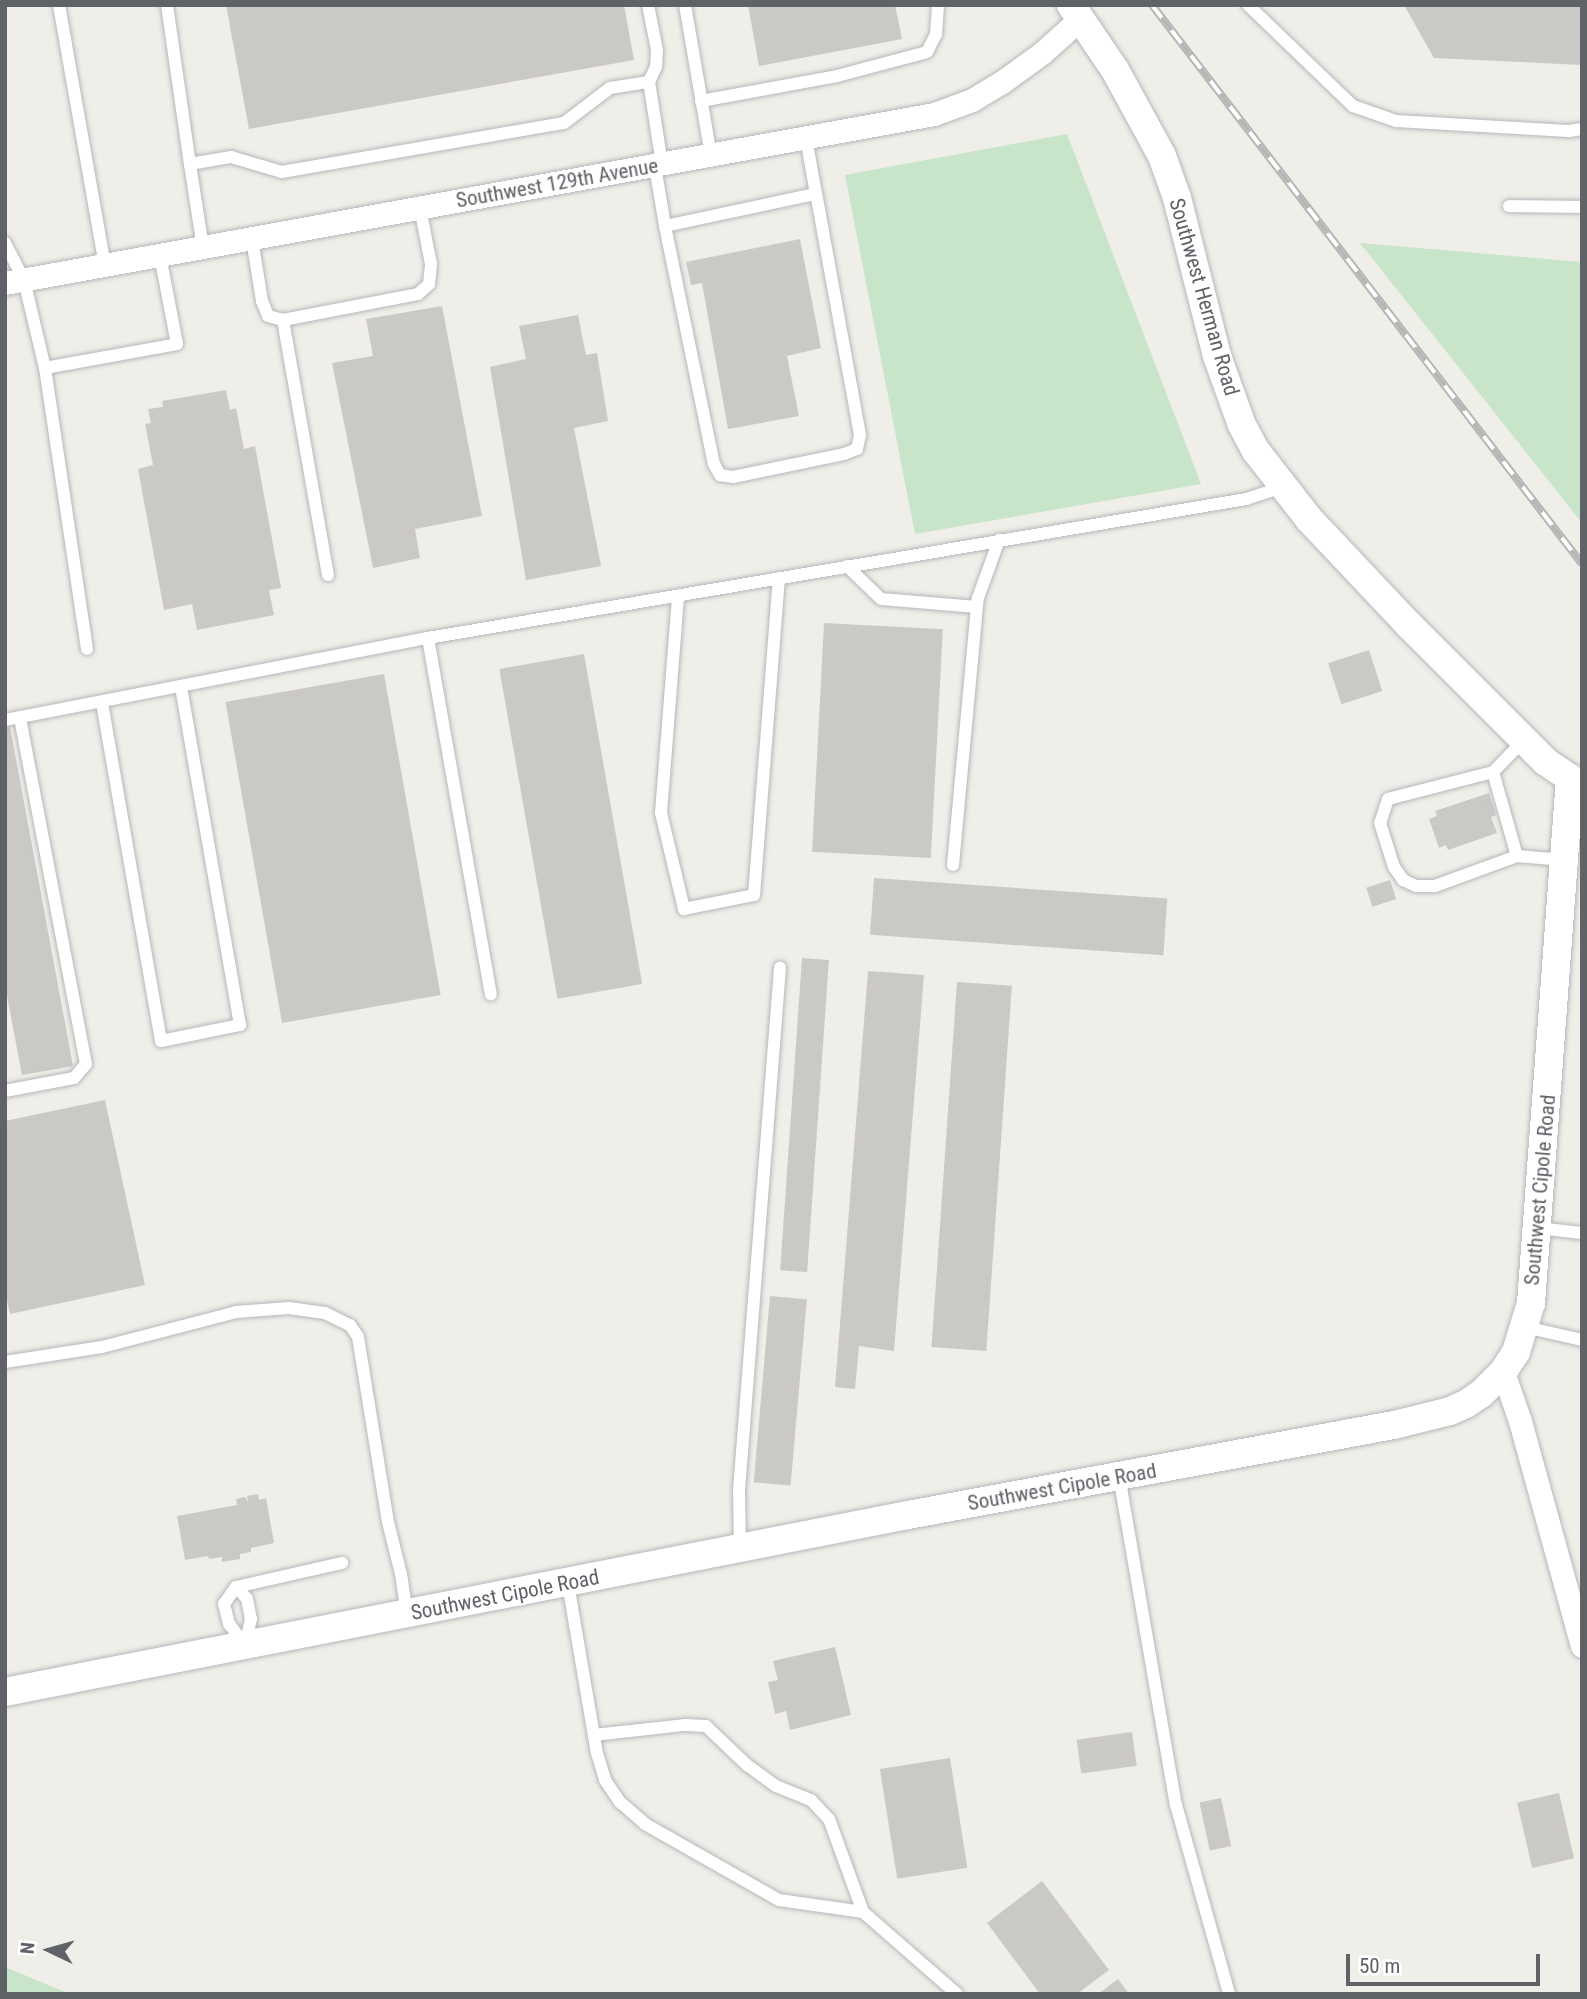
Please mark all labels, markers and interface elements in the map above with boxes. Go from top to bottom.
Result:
street label: Southwest 129th Avenue [454,153,660,213]
street label: Southwest Herman Road [1164,195,1244,399]
street label: Southwest Cipole Road [1519,1094,1561,1286]
street label: Southwest Cipole Road [966,1458,1158,1516]
street label: Southwest Cipole Road [409,1564,601,1626]
north arrow [14,1915,84,1985]
scale bar [1349,1940,1543,1984]
text: N [16,1941,40,1955]
text: 50 m [1359,1954,1400,1978]

